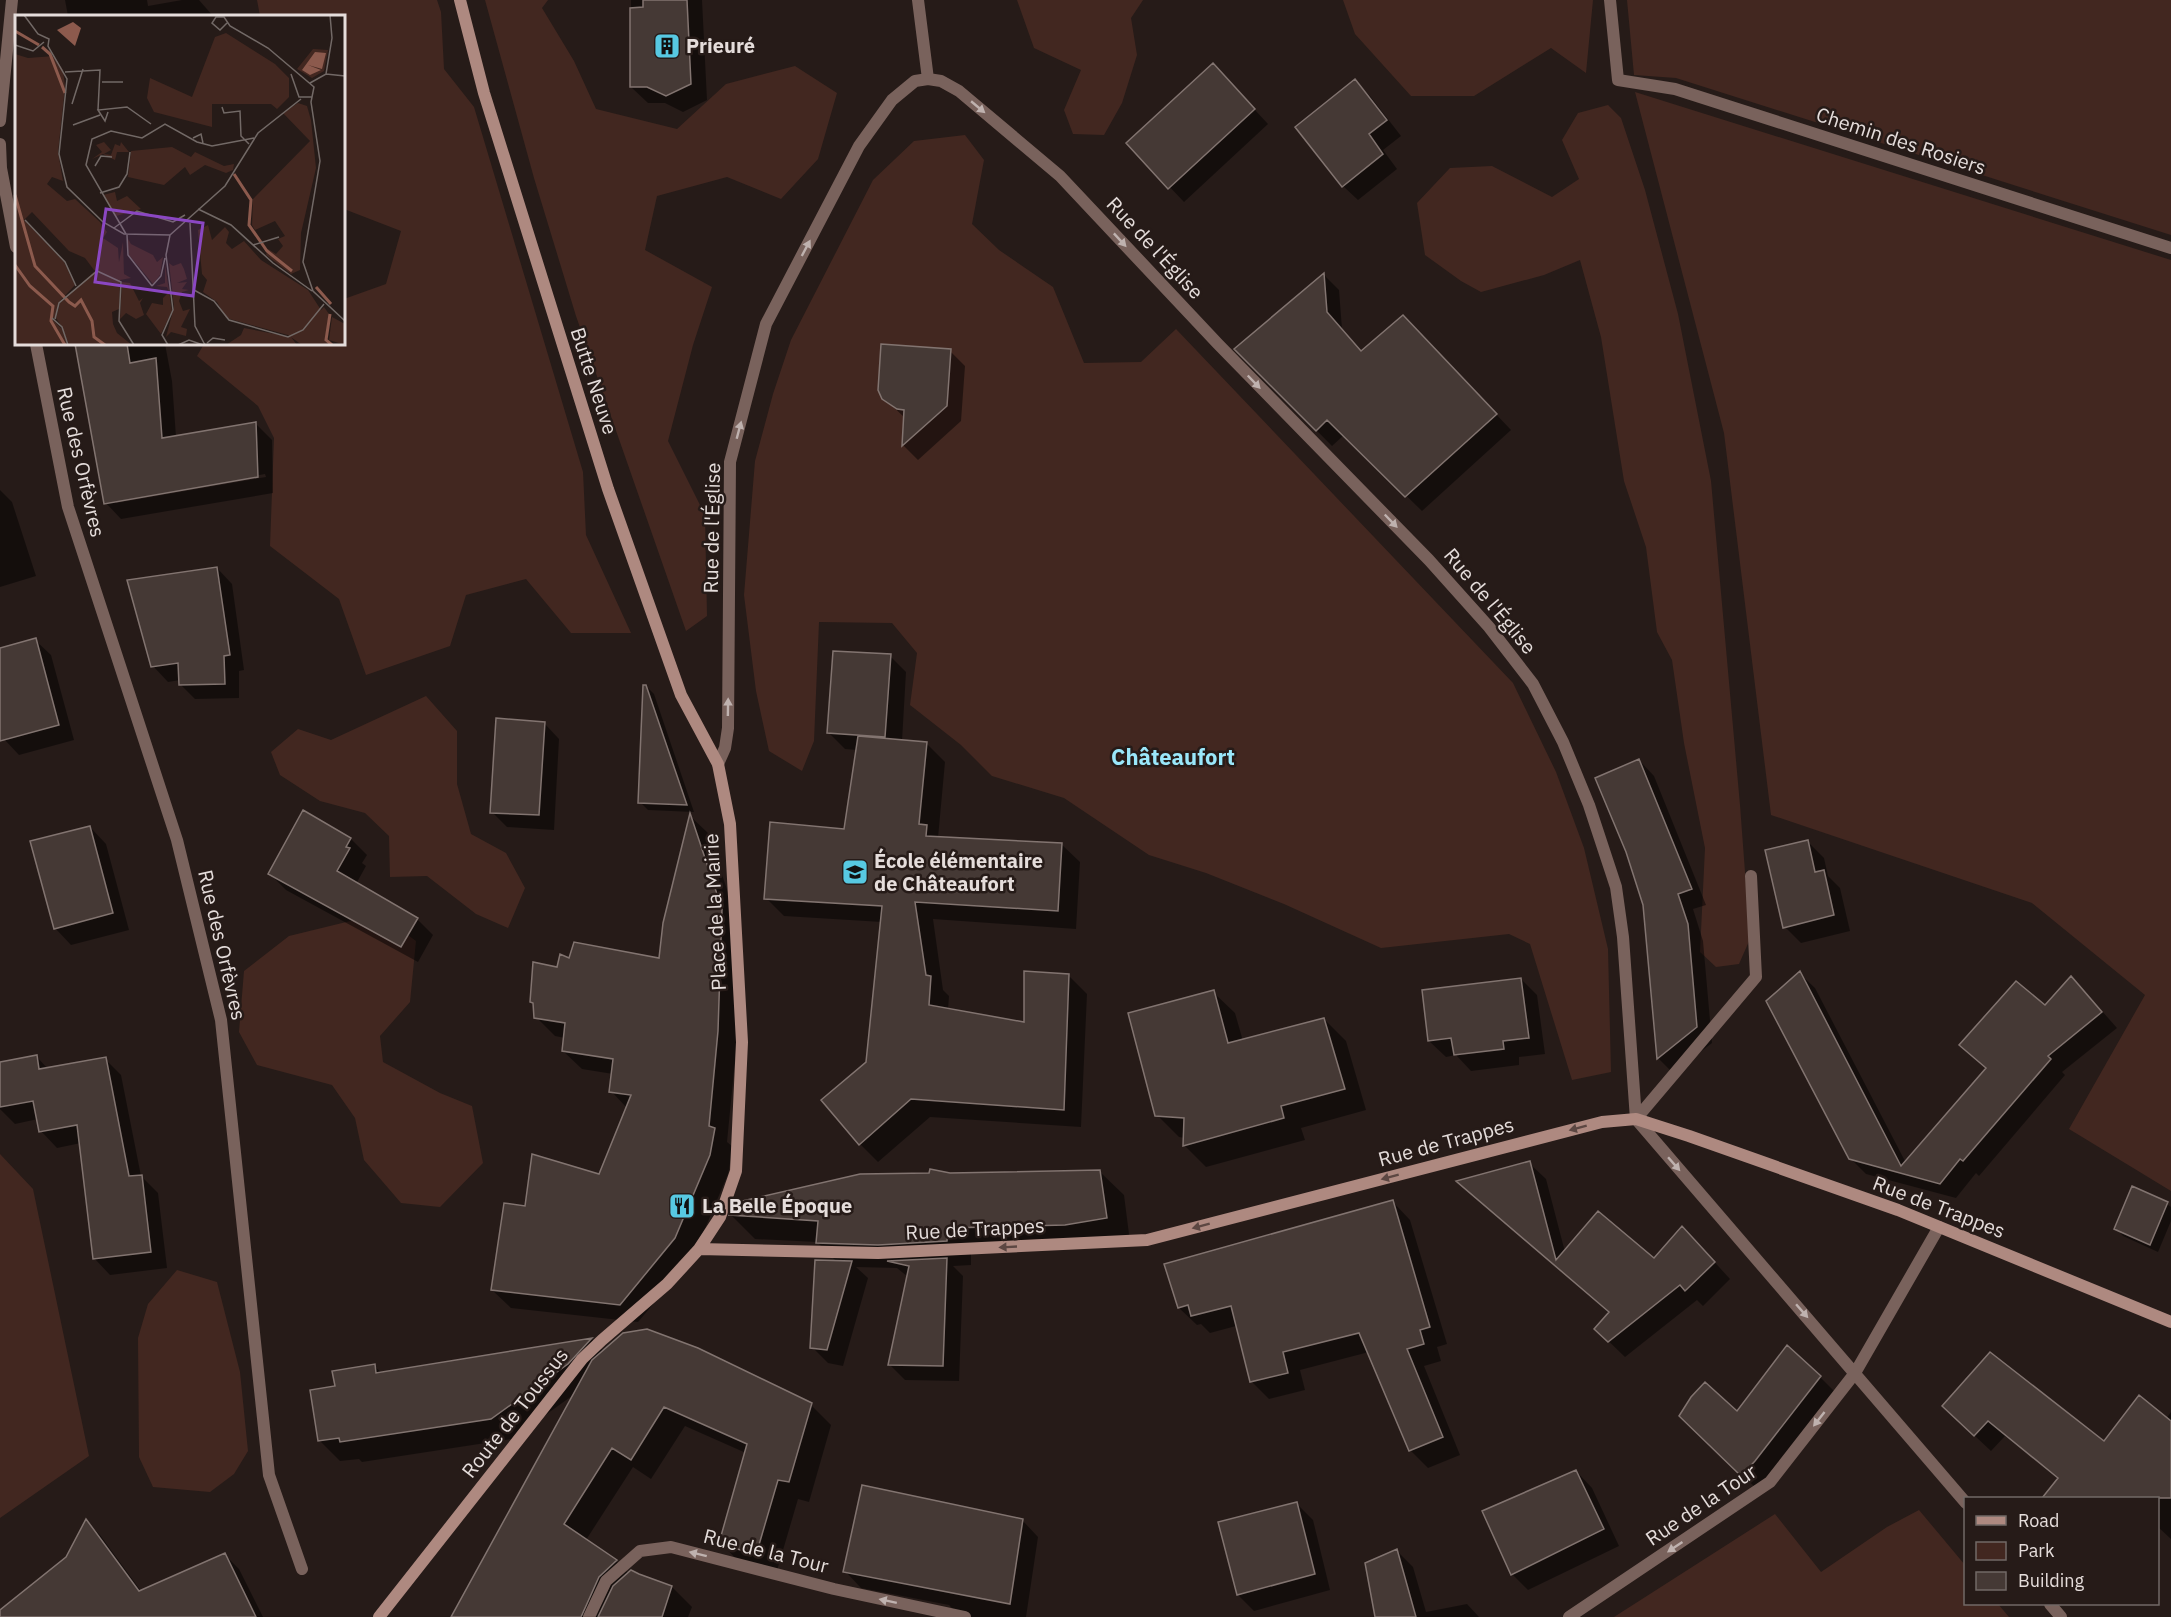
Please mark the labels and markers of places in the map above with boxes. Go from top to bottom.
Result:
building icon: Prieuré [652,31,682,61]
place label: Prieuré [686,32,755,59]
place label: École élémentaire de Châteaufort [874,847,1043,897]
school or university icon: École élémentaire de Châteaufort [840,857,870,887]
restaurant icon: La Belle Époque [667,1191,697,1221]
place label: La Belle Époque [702,1192,852,1219]

